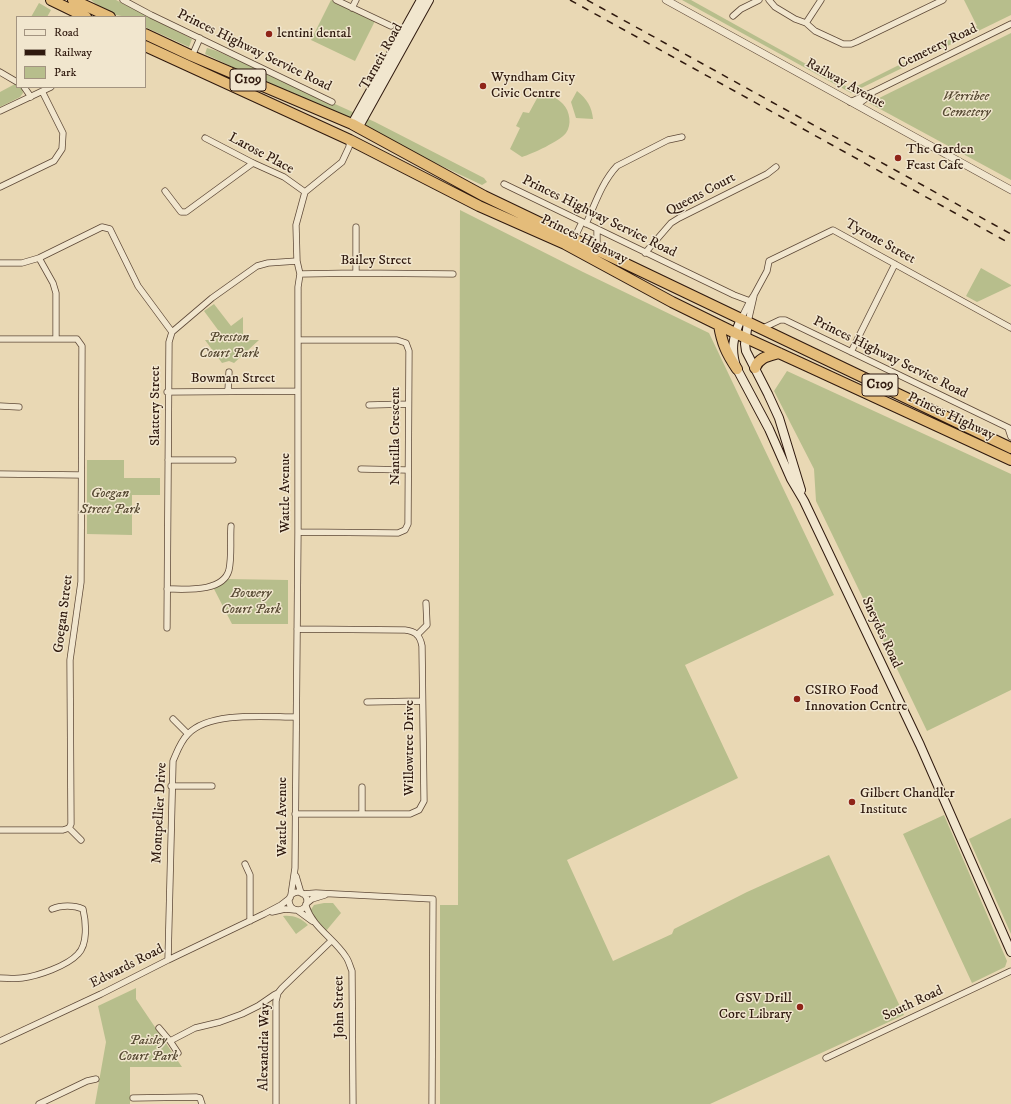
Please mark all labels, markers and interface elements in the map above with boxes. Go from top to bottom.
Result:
street label: Princes Highway Service Road [174,6,334,96]
legend [16,16,146,88]
street label: Tarneit Road [357,21,407,93]
street label: Cemetery Road [896,21,980,73]
text: Road [54,25,79,40]
place label: lentini dental [277,26,351,42]
marker: lentini dental [264,29,274,39]
text: Railway [54,45,92,60]
street label: Railway Avenue [803,55,887,113]
text: Park [54,65,76,80]
road number: C109 [230,69,266,91]
place label: Wyndham City Civic Centre [491,70,575,102]
marker: Wyndham City Civic Centre [478,81,488,91]
park label: Werribee Cemetery [942,89,990,122]
street label: Larose Place [225,130,297,178]
place label: The Garden Feast Cafe [906,142,974,174]
marker: The Garden Feast Cafe [893,153,903,163]
street label: Queens Court [663,170,739,220]
street label: Princes Highway Service Road [519,172,679,262]
street label: Princes Highway [538,212,630,268]
street label: Tyrone Street [842,216,918,268]
street label: Bailey Street [340,253,412,269]
street label: Princes Highway Service Road [810,313,970,403]
park label: Preston Court Park [199,330,259,362]
street label: Slattery Street [148,366,164,446]
street label: Bowman Street [191,371,275,387]
road number: C109 [862,374,898,396]
street label: Nantilla Crescent [388,387,404,485]
street label: Princes Highway [905,389,997,445]
street label: Wattle Avenue [278,453,294,533]
park label: Goegan Street Park [80,486,140,518]
street label: Goegan Street [51,574,77,654]
park label: Bowery Court Park [221,586,281,618]
street label: Sneydes Road [857,595,905,671]
place label: CSIRO Foođ Innovation Centre [805,683,907,716]
marker: CSIRO Foođ Innovation Centre [792,694,802,704]
street label: Willowtree Drive [402,700,418,796]
street label: Montpellier Drive [149,762,171,864]
street label: Wattle Avenue [275,777,291,857]
place label: Gilbert Chandler Institute [860,786,955,818]
marker: Gilbert Chandler Institute [847,797,857,807]
street label: Edwards Road [87,941,167,993]
street label: John Street [331,975,349,1039]
street label: South Road [880,983,946,1025]
place label: GSV Drill Core Library [719,991,792,1024]
marker: GSV Drill Core Library [795,1002,805,1012]
street label: Alexandria Way [256,1003,274,1091]
park label: Paisley Court Park [118,1033,178,1066]

